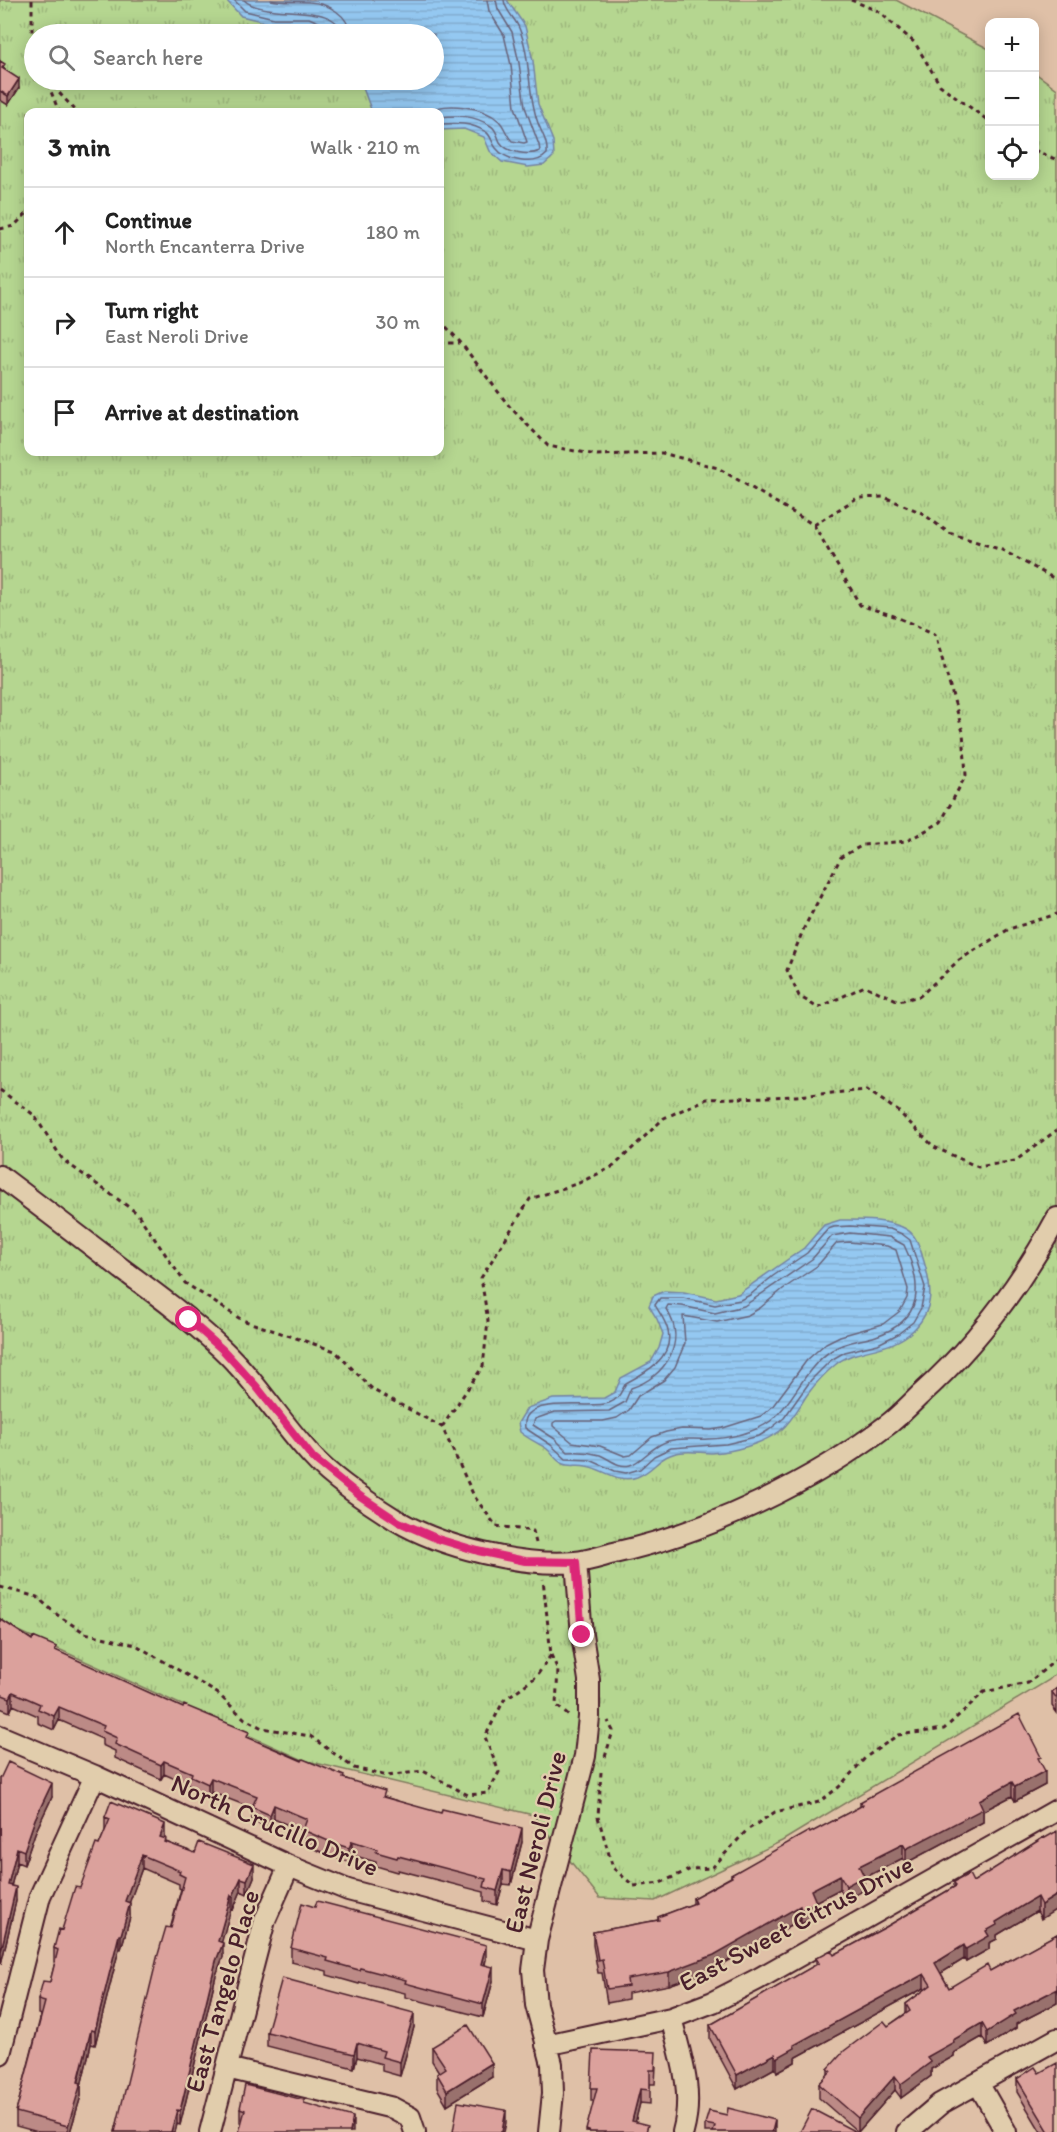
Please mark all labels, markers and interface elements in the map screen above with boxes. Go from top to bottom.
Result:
map controls [985,18,1039,180]
button: + [985,18,1039,72]
search box [24,24,444,90]
icon: search [45,41,78,74]
text: Search here [93,44,203,71]
button: − [985,72,1039,126]
button: locate [985,126,1039,180]
text: 3 min [48,131,110,163]
text: Walk · 210 m [310,135,420,159]
text: Continue [105,207,192,234]
icon: ahead [48,216,81,249]
text: 180 m [366,220,420,244]
text: North Encanterra Drive [105,234,305,258]
text: Turn right [105,297,199,324]
icon: right [48,306,81,339]
text: 30 m [375,310,420,334]
text: East Neroli Drive [105,324,249,348]
icon: arrive [48,396,81,429]
text: Arrive at destination [105,399,299,426]
route start [175,1306,201,1332]
route end [568,1621,594,1647]
street label: East Neroli Drive [497,1748,573,1936]
street label: North Crucillo Drive [166,1767,384,1883]
street label: East Sweet Citrus Drive [673,1848,919,1998]
street label: East Tangelo Place [178,1886,266,2096]

